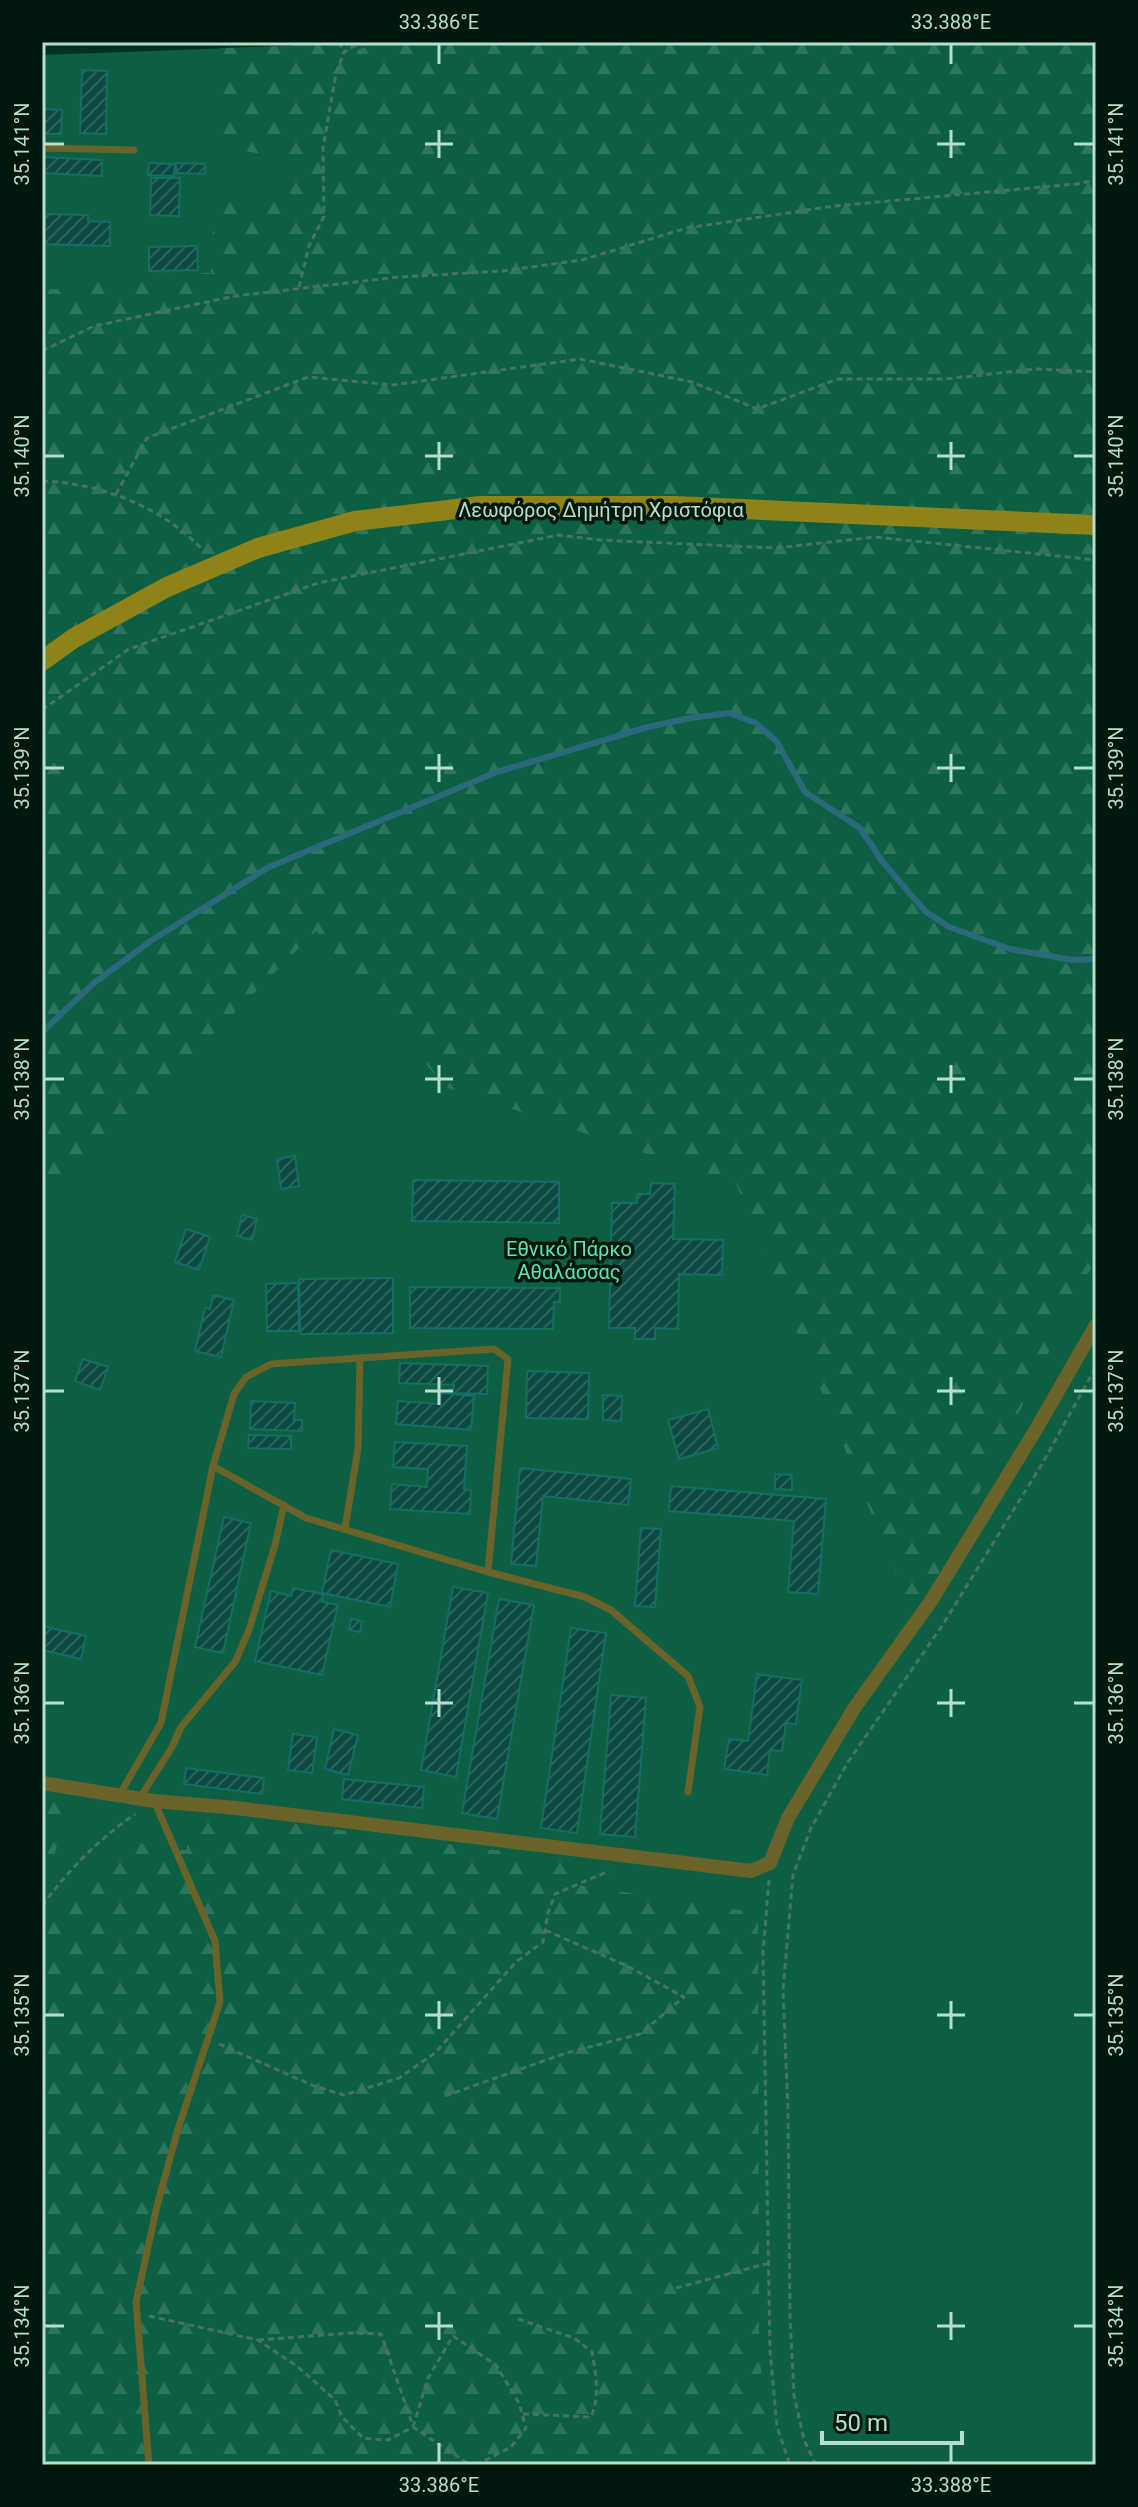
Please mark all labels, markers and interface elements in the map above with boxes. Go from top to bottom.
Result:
text: 33.386°E [399,10,479,34]
text: 33.388°E [911,10,991,34]
text: 35.141°N [10,102,34,186]
text: 35.141°N [1104,102,1128,186]
text: 35.140°N [10,414,34,498]
text: 35.140°N [1104,414,1128,498]
street label: Λεωφόρος Δημήτρη Χριστόφια [458,498,744,522]
text: 35.139°N [10,726,34,810]
text: 35.139°N [1104,726,1128,810]
text: 35.138°N [10,1037,34,1121]
text: 35.138°N [1104,1037,1128,1121]
park label: Εθνικό Πάρκο Αθαλάσσας [506,1237,632,1284]
text: 35.137°N [10,1349,34,1433]
text: 35.137°N [1104,1349,1128,1433]
text: 35.136°N [10,1661,34,1745]
text: 35.136°N [1104,1661,1128,1745]
text: 35.135°N [10,1973,34,2057]
text: 35.135°N [1104,1973,1128,2057]
text: 35.134°N [10,2284,34,2368]
text: 35.134°N [1104,2284,1128,2368]
scale bar [822,2395,962,2445]
text: 50 m [834,2409,888,2437]
text: 33.386°E [399,2473,479,2497]
text: 33.388°E [911,2473,991,2497]

